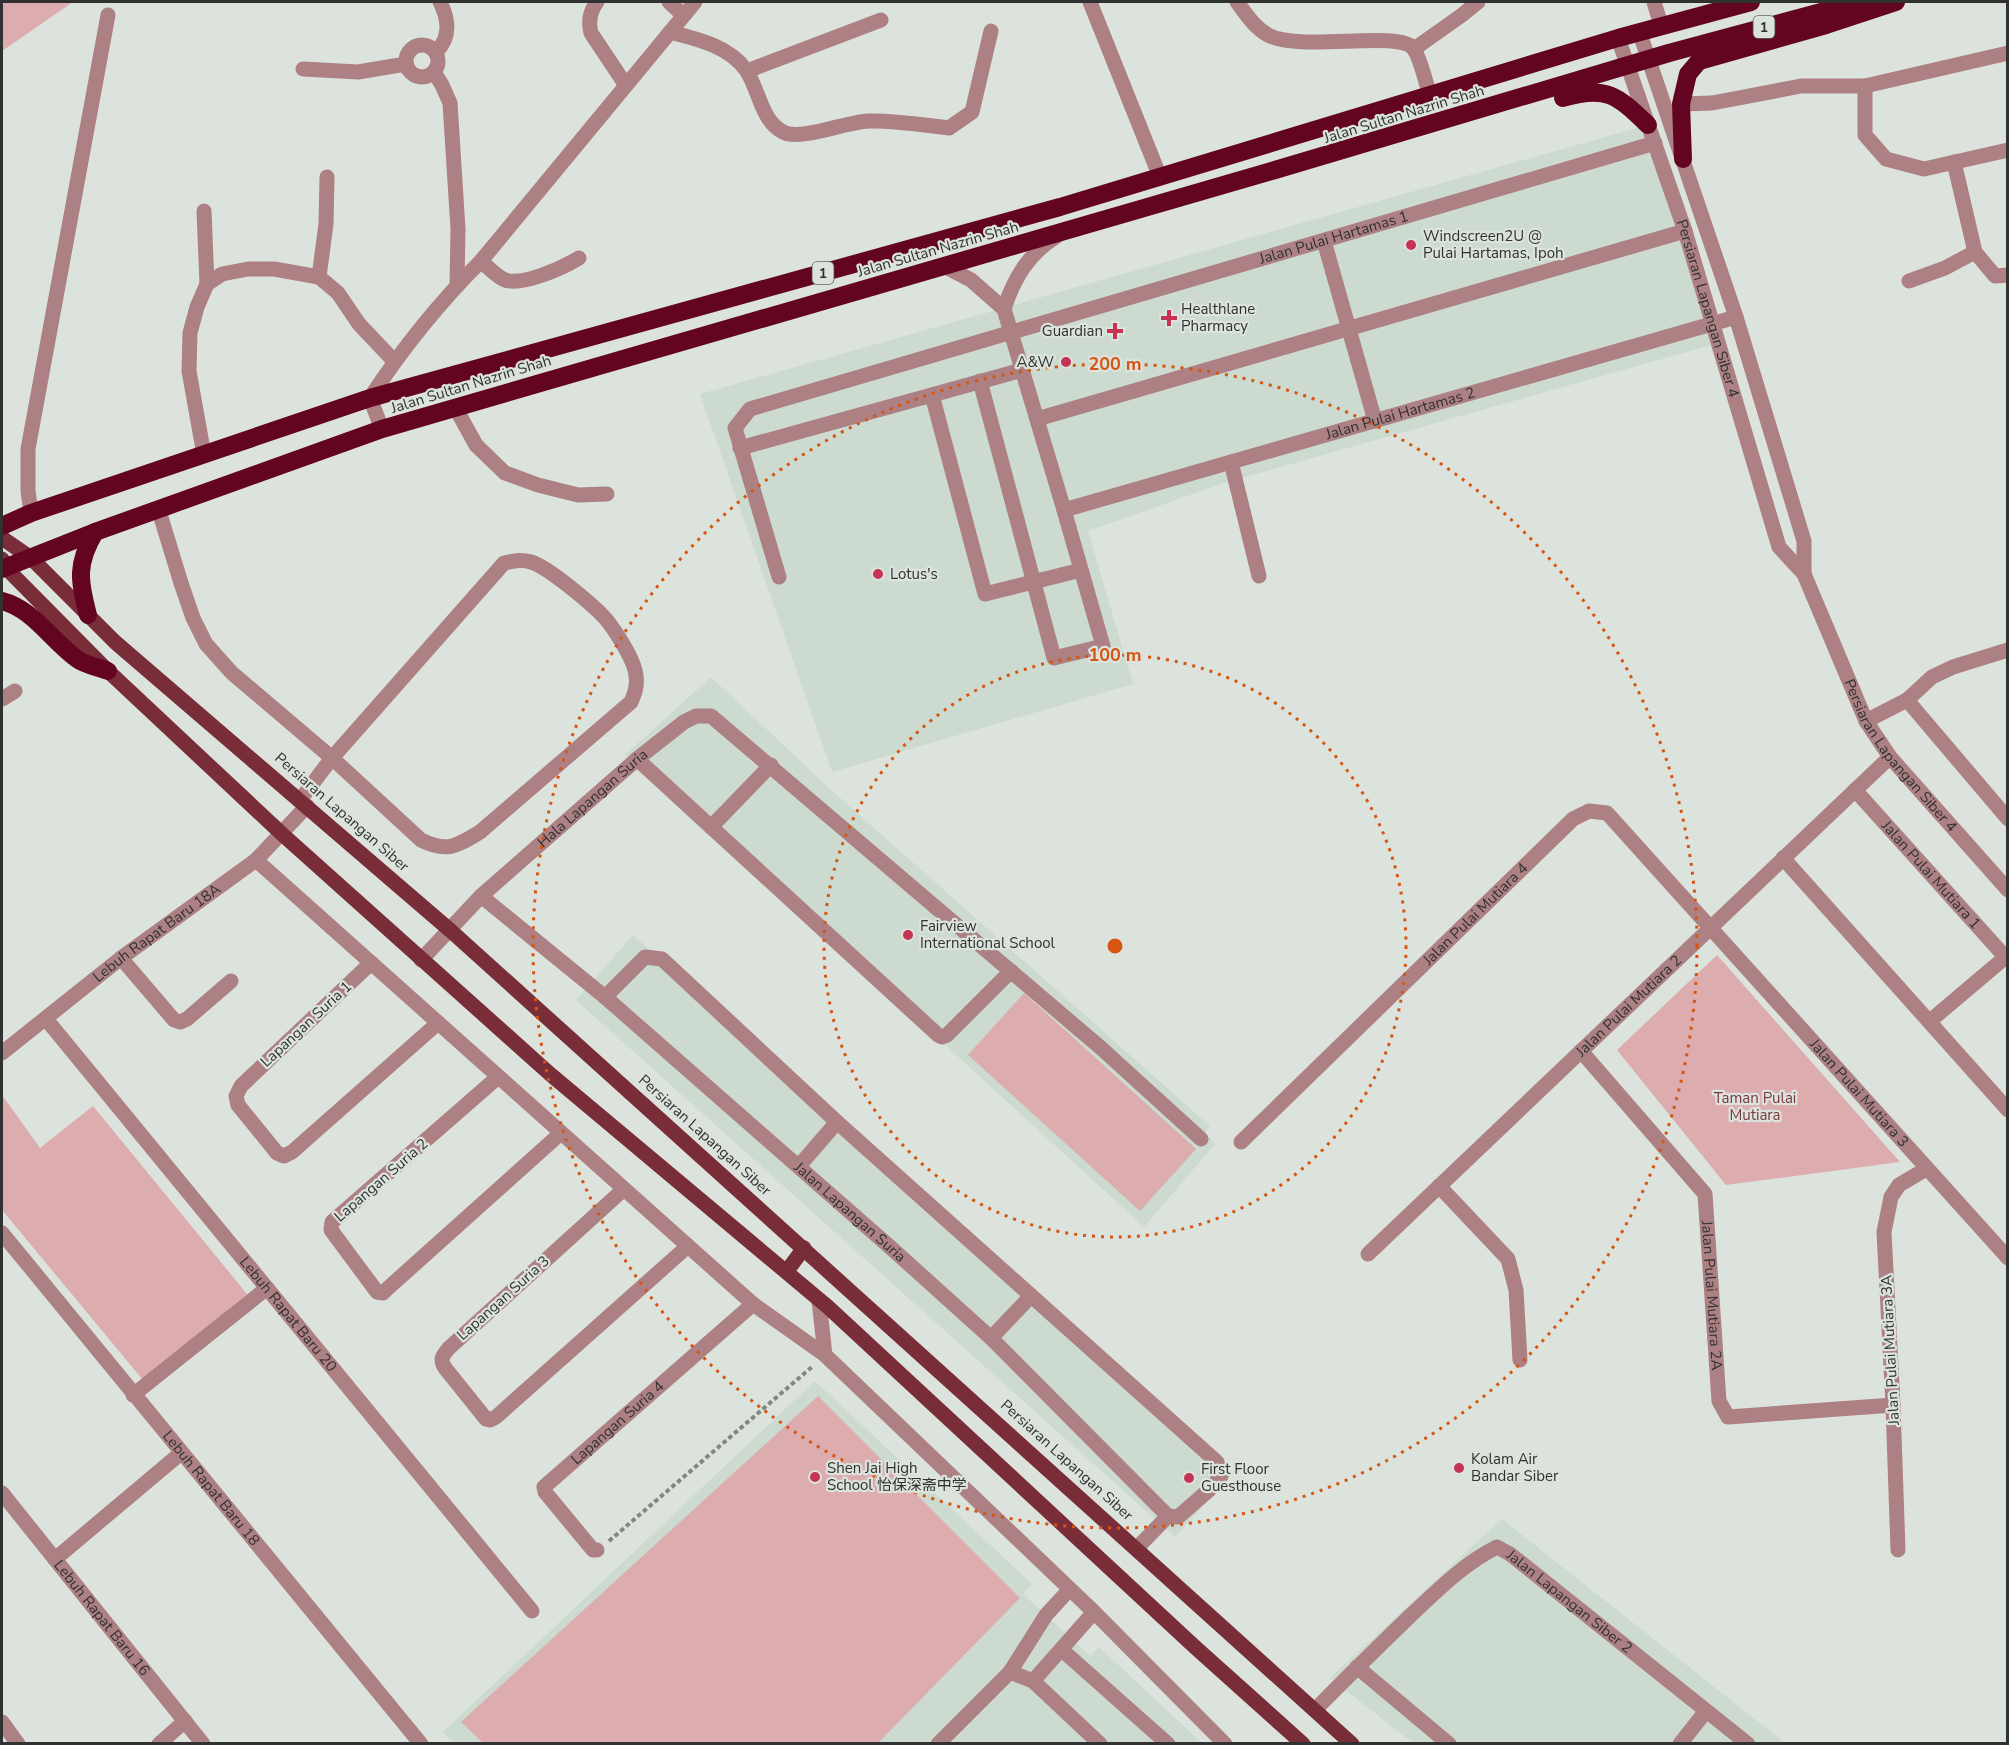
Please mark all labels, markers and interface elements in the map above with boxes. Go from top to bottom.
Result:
road number: 1 [1754,16,1774,38]
street label: Jalan Sultan Nazrin Shah [1320,80,1487,148]
street label: Jalan Pulai Hartamas 1 [1256,206,1411,269]
street label: Jalan Sultan Nazrin Shah [854,216,1021,282]
street label: Persiaran Lapangan Siber 4 [1672,217,1744,400]
place label: Windscreen2U @ Pulai Hartamas, Ipoh [1423,226,1564,263]
marker: Windscreen2U @ Pulai Hartamas, Ipoh [1404,238,1418,252]
road number: 1 [812,262,834,284]
place label: Healthlane Pharmacy [1181,299,1255,336]
marker: Healthlane Pharmacy [1162,311,1176,325]
place label: Guardian [1042,321,1103,341]
marker: Guardian [1108,324,1122,338]
street label: Jalan Sultan Nazrin Shah [387,350,554,418]
place label: A&W [1017,352,1054,372]
text: 200 m [1088,352,1142,376]
marker: A&W [1059,355,1073,369]
street label: Jalan Pulai Hartamas 2 [1322,382,1477,445]
place label: Lotus's [890,564,938,584]
marker: Lotus's [871,567,885,581]
text: 100 m [1088,643,1142,667]
street label: Persiaran Lapangan Siber 4 [1839,676,1962,836]
street label: Hala Lapangan Suria [533,744,652,852]
street label: Persiaran Lapangan Siber [271,748,414,876]
street label: Jalan Pulai Mutiara 1 [1877,816,1985,933]
street label: Jalan Pulai Mutiara 4 [1418,858,1532,970]
street label: Lebuh Rapat Baru 18A [89,879,225,987]
place label: Fairview International School [920,916,1056,953]
marker: Fairview International School [901,928,915,942]
centre of rings [1105,936,1125,956]
street label: Jalan Pulai Mutiara 2 [1571,950,1686,1062]
street label: Lapangan Suria 1 [256,977,356,1071]
street label: Jalan Pulai Mutiara 3 [1805,1034,1913,1151]
street label: Persiaran Lapangan Siber [634,1070,776,1200]
park label: Taman Pulai Mutiara [1714,1088,1796,1125]
street label: Lapangan Suria 2 [330,1134,432,1226]
street label: Jalan Lapangan Suria [789,1157,910,1267]
street label: Jalan Pulai Mutiara 2A [1697,1219,1727,1371]
street label: Lapangan Suria 3 [453,1251,553,1345]
street label: Lebuh Rapat Baru 20 [235,1253,342,1376]
street label: Jalan Pulai Mutiara 3A [1876,1274,1904,1426]
street label: Lapangan Suria 4 [567,1376,668,1469]
street label: Persiaran Lapangan Siber [996,1395,1138,1525]
street label: Lebuh Rapat Baru 18 [158,1426,264,1550]
place label: Kolam Air Bandar Siber [1471,1449,1559,1486]
place label: Shen Jai High School 怡保深斋中学 [827,1458,967,1495]
place label: First Floor Guesthouse [1201,1459,1281,1496]
marker: Kolam Air Bandar Siber [1452,1461,1466,1475]
marker: Shen Jai High School 怡保深斋中学 [808,1470,822,1484]
marker: First Floor Guesthouse [1182,1471,1196,1485]
street label: Jalan Lapangan Siber 2 [1502,1544,1637,1658]
street label: Lebuh Rapat Baru 16 [49,1556,155,1680]

